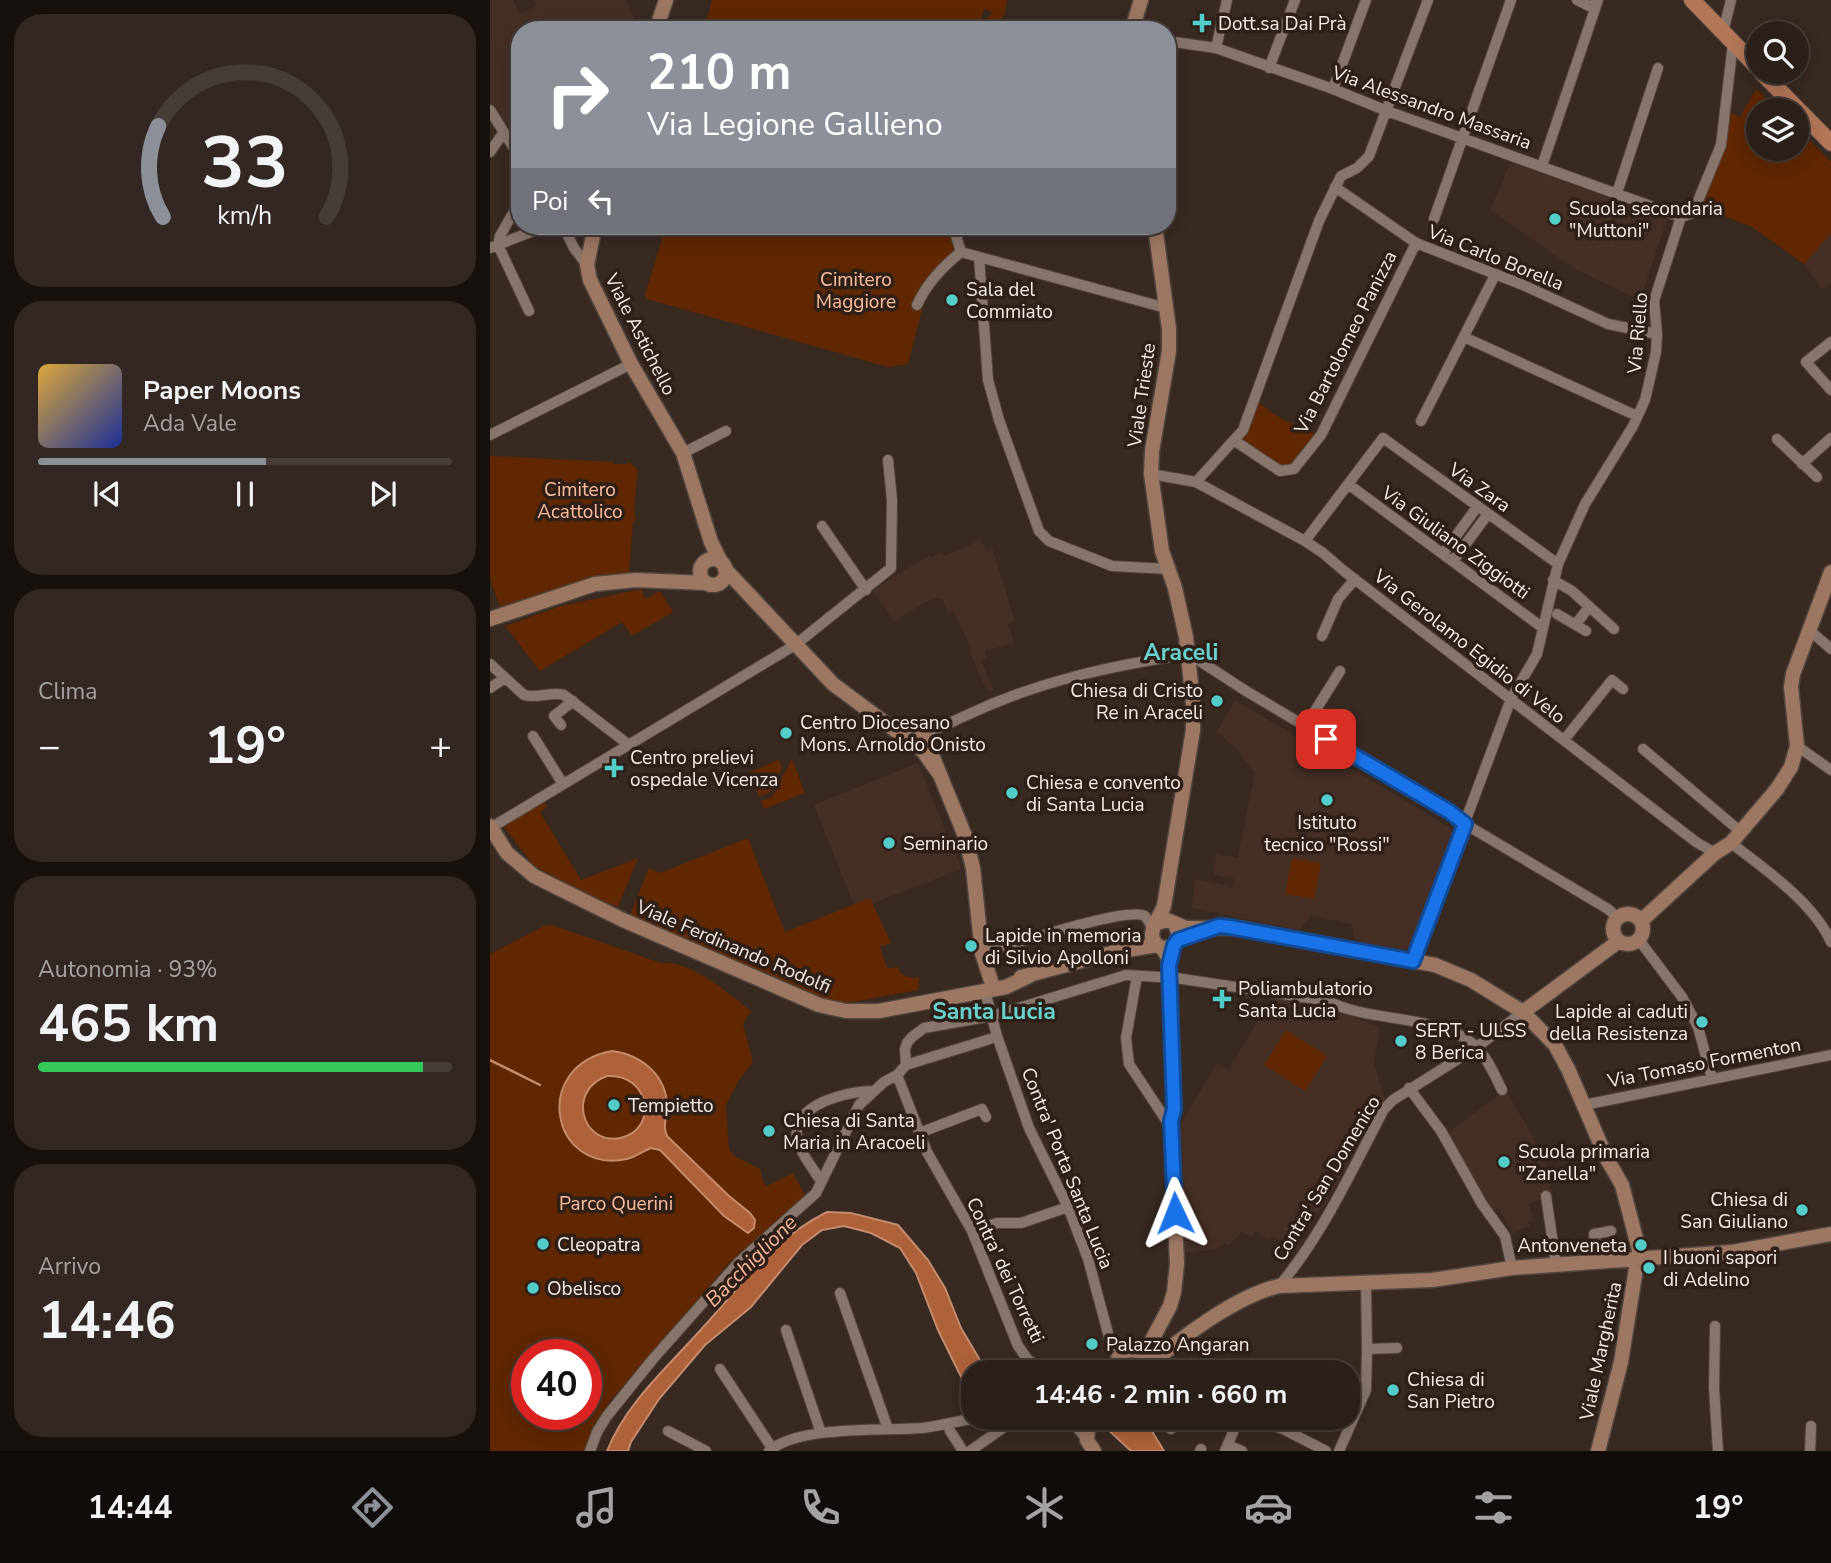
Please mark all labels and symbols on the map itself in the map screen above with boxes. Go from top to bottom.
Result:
place label: Dott.sa Dai Prà [1218,11,1346,37]
marker: Dott.sa Dai Prà [1192,13,1212,33]
street label: Via Alessandro Massaria [1327,59,1535,156]
place label: Scuola secondaria "Muttoni" [1569,196,1723,244]
marker: Scuola secondaria "Muttoni" [1547,211,1563,227]
street label: Via Carlo Borella [1423,218,1567,297]
street label: Via Bartolomeo Panizza [1288,247,1403,439]
park label: Cimitero Maggiore [816,267,896,315]
street label: Viale Astichello [598,268,682,400]
place label: Sala del Commiato [966,277,1053,325]
street label: Via Riello [1621,291,1654,376]
marker: Sala del Commiato [944,292,960,308]
street label: Viale Trieste [1122,341,1162,450]
street label: Via Zara [1442,456,1516,519]
park label: Cimitero Acattolico [537,477,623,525]
street label: Via Giuliano Ziggiotti [1375,479,1535,606]
street label: Via Gerolamo Egidio di Velo [1367,563,1571,730]
district label: Araceli [1144,637,1218,668]
place label: Chiesa di Cristo Re in Araceli [1070,678,1203,726]
marker: Chiesa di Cristo Re in Araceli [1209,693,1225,709]
pin [1296,709,1356,769]
place label: Centro Diocesano Mons. Arnoldo Onisto [800,710,986,758]
marker: Centro Diocesano Mons. Arnoldo Onisto [778,725,794,741]
place label: Centro prelievi ospedale Vicenza [630,745,778,793]
marker: Centro prelievi ospedale Vicenza [604,758,624,778]
place label: Chiesa e convento di Santa Lucia [1026,770,1181,818]
marker: Chiesa e convento di Santa Lucia [1004,785,1020,801]
marker: Istituto tecnico "Rossi" [1319,792,1335,808]
place label: Istituto tecnico "Rossi" [1264,810,1390,858]
place label: Seminario [903,831,988,857]
marker: Seminario [881,835,897,851]
street label: Viale Ferdinando Rodolfi [631,894,835,1000]
place label: Lapide in memoria di Silvio Apolloni [985,923,1142,971]
marker: Lapide in memoria di Silvio Apolloni [963,938,979,954]
place label: Poliambulatorio Santa Lucia [1238,976,1373,1024]
marker: Poliambulatorio Santa Lucia [1212,989,1232,1009]
district label: Santa Lucia [932,996,1056,1027]
place label: Lapide ai caduti della Resistenza [1549,999,1688,1047]
marker: Lapide ai caduti della Resistenza [1694,1014,1710,1030]
place label: SERT - ULSS 8 Berica [1415,1018,1527,1066]
street label: Via Tomaso Formenton [1604,1031,1803,1095]
marker: SERT - ULSS 8 Berica [1393,1033,1409,1049]
street label: Contra' Porta Santa Lucia [1015,1064,1119,1273]
street label: Contra' San Domenico [1267,1091,1387,1266]
place label: Tempietto [628,1093,713,1119]
marker: Tempietto [606,1097,622,1113]
place label: Chiesa di Santa Maria in Aracoeli [783,1108,926,1156]
marker: Chiesa di Santa Maria in Aracoeli [761,1123,777,1139]
place label: Scuola primaria "Zanella" [1518,1139,1650,1187]
marker: Scuola primaria "Zanella" [1496,1154,1512,1170]
position arrow [1138,1176,1212,1250]
place label: Chiesa di San Giuliano [1680,1187,1788,1235]
park label: Parco Querini [559,1191,673,1217]
street label: Contra' dei Torretti [960,1193,1050,1348]
marker: Chiesa di San Giuliano [1794,1202,1810,1218]
water label: Bacchiglione [699,1209,803,1313]
place label: Cleopatra [557,1232,641,1258]
place label: Antonveneta [1517,1233,1627,1259]
marker: Cleopatra [535,1236,551,1252]
marker: Antonveneta [1633,1237,1649,1253]
place label: I buoni sapori di Adelino [1663,1245,1777,1293]
marker: I buoni sapori di Adelino [1641,1260,1657,1276]
place label: Obelisco [547,1276,621,1302]
marker: Obelisco [525,1280,541,1296]
street label: Viale Margherita [1573,1280,1628,1424]
place label: Palazzo Angaran [1106,1332,1250,1358]
marker: Palazzo Angaran [1084,1336,1100,1352]
speed limit sign: 40 [511,1339,602,1430]
place label: Chiesa di San Pietro [1407,1367,1495,1415]
marker: Chiesa di San Pietro [1385,1382,1401,1398]

